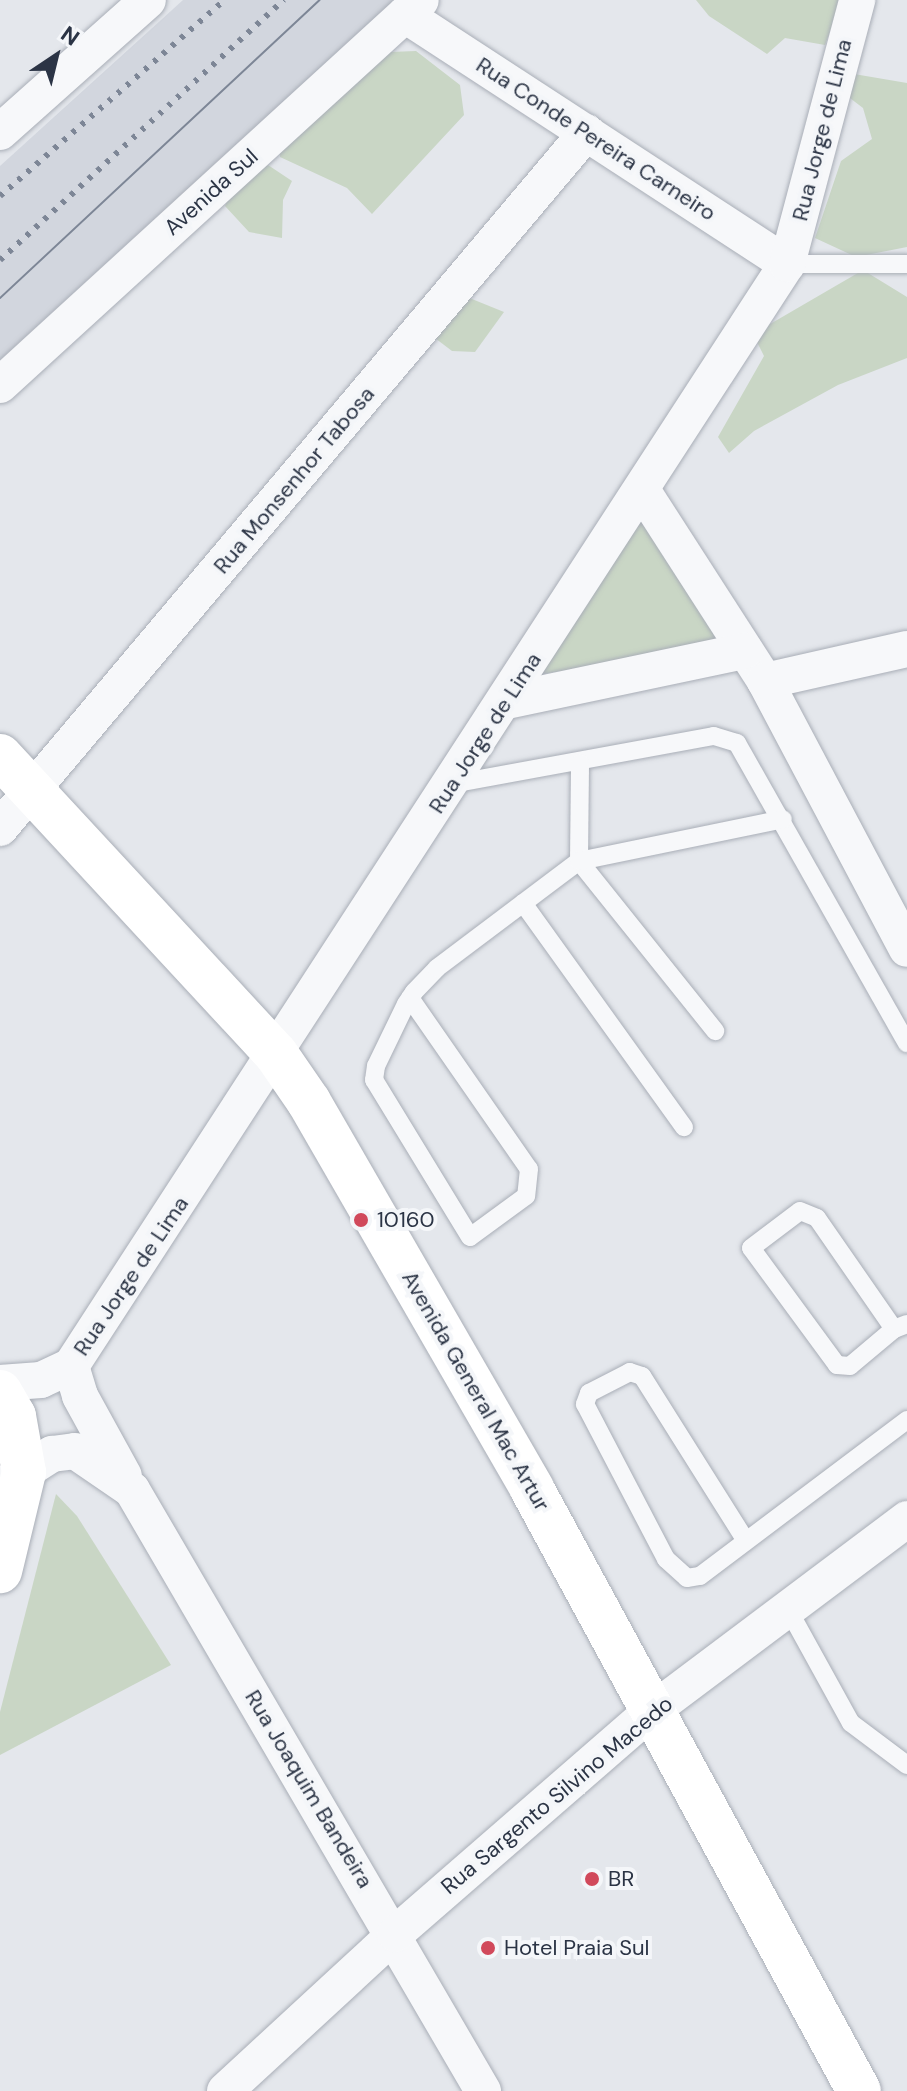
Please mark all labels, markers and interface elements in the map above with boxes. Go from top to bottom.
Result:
north arrow [16,16,96,96]
text: N [55,19,85,52]
street label: Rua Jorge de Lima [787,36,857,224]
street label: Rua Conde Pereira Carneiro [471,52,721,226]
street label: Avenida Sul [159,143,263,241]
street label: Rua Monsenhor Tabosa [208,381,380,579]
street label: Rua Jorge de Lima [423,648,547,818]
street label: Rua Jorge de Lima [68,1191,194,1361]
place label: 10160 [377,1207,435,1233]
marker: 10160 [352,1211,370,1229]
street label: Avenida General Mac Artur [396,1266,556,1516]
street label: Rua Joaquim Bandeira [239,1685,379,1893]
street label: Rua Sargento Silvino Macedo [436,1690,678,1900]
place label: BR [608,1866,634,1892]
marker: BR [583,1870,601,1888]
place label: Hotel Praia Sul [504,1935,649,1961]
marker: Hotel Praia Sul [479,1939,497,1957]

